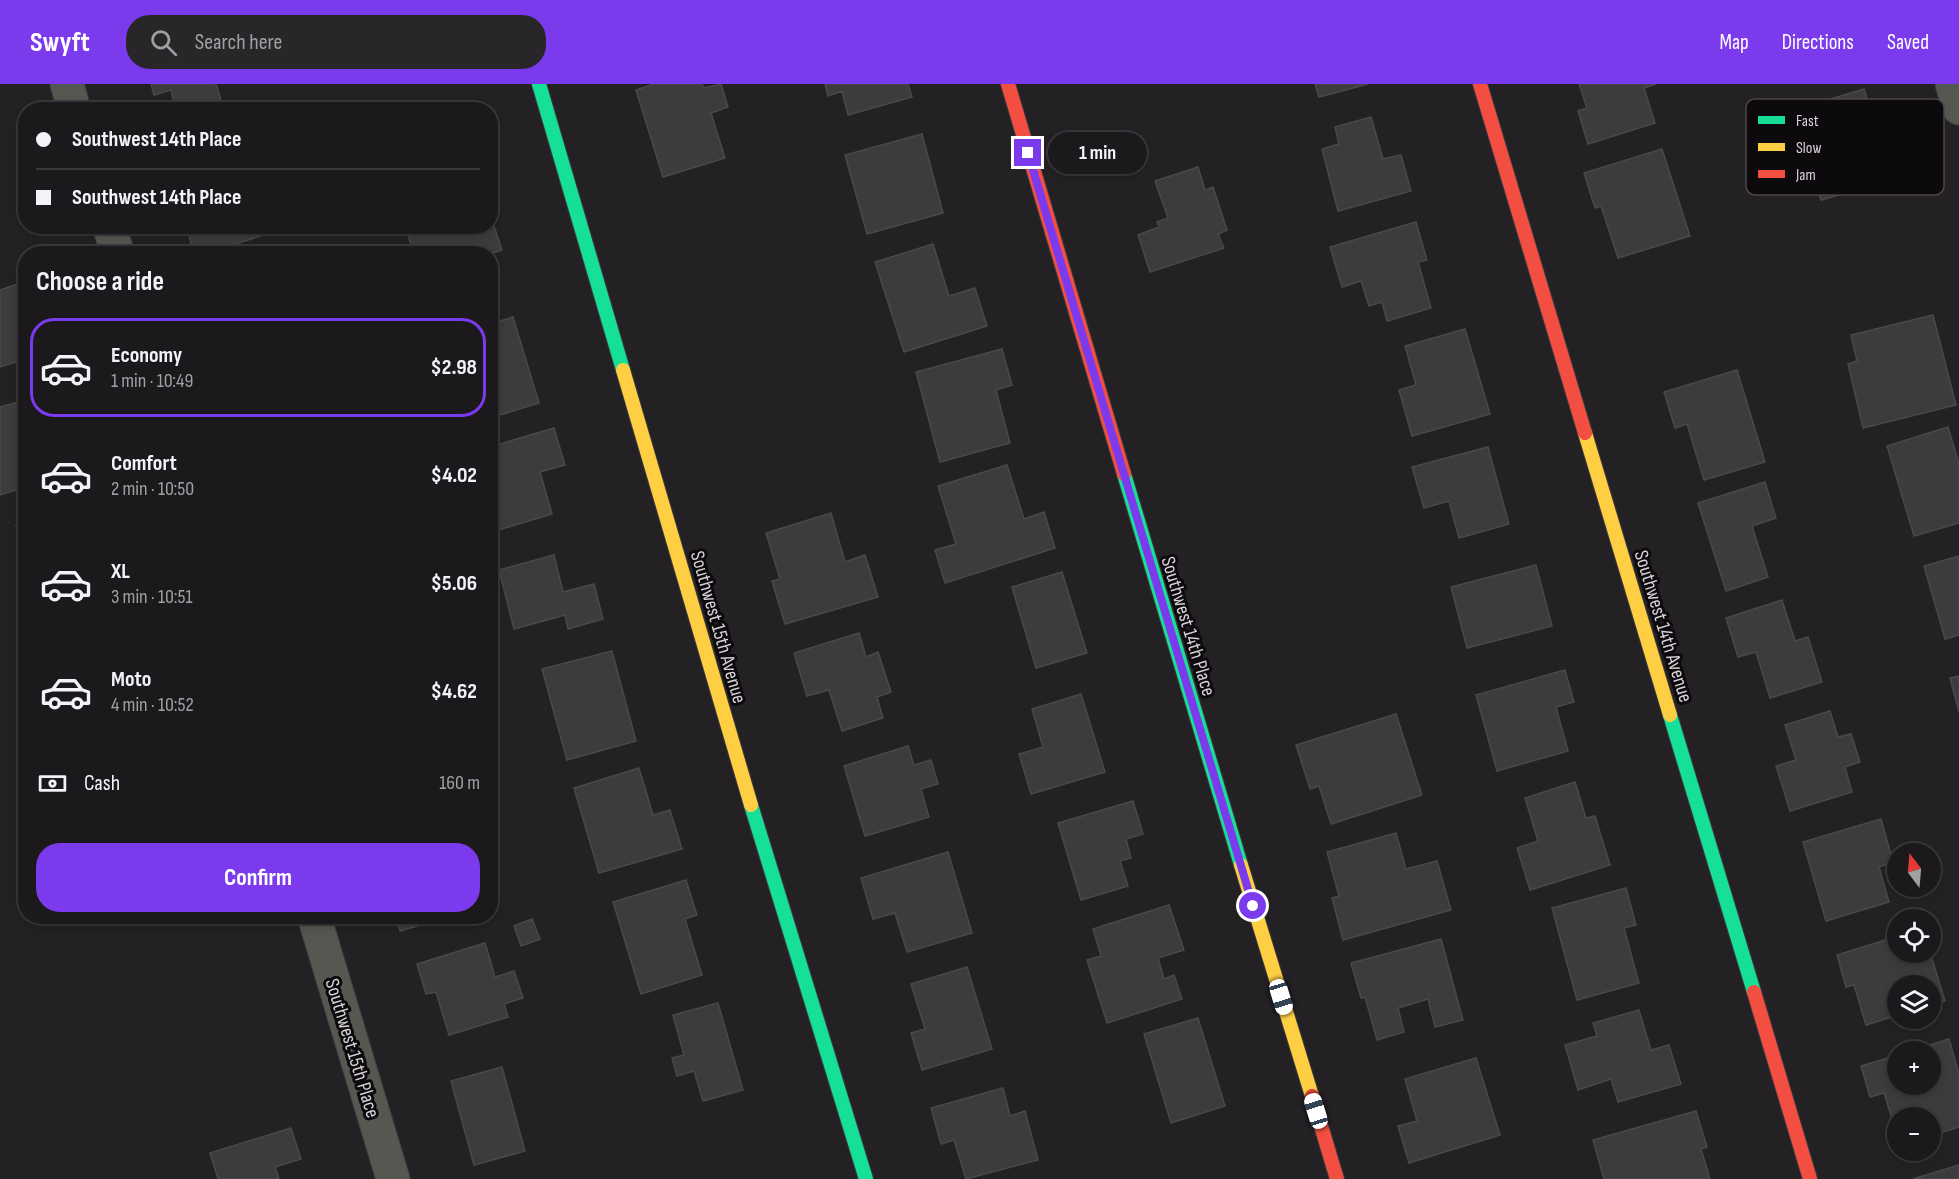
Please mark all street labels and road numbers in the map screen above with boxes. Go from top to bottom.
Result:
street label: Southwest 14th Avenue [1629,547,1698,705]
street label: Southwest 15th Avenue [685,548,751,706]
street label: Southwest 14th Place [1155,554,1221,699]
street label: Southwest 15th Place [319,976,385,1121]

